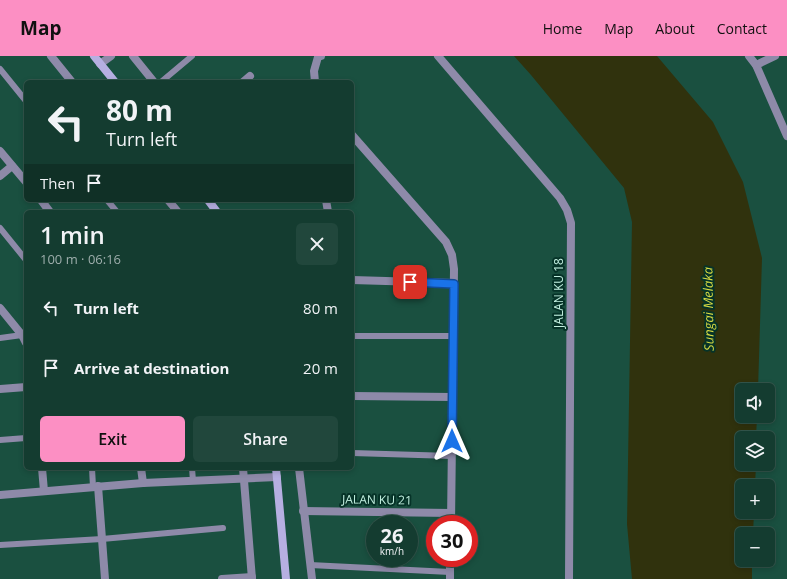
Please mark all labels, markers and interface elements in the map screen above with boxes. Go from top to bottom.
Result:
text: Map [20,15,61,41]
text: Home [543,19,582,38]
text: Map [604,19,633,38]
text: About [655,19,695,38]
text: Contact [717,19,767,38]
text: 80 m [106,91,173,129]
icon: left [40,96,92,148]
text: Turn left [106,127,177,151]
icon: arrive [83,172,105,194]
text: Then [40,173,75,193]
text: 1 min [40,218,105,251]
button: close [296,223,338,265]
text: 100 m · 06:16 [40,250,121,268]
street label: JALAN KU 18 [550,258,567,329]
pin [393,265,427,299]
water label: Sungai Melaka [698,266,718,351]
icon: arrive [399,271,421,293]
icon: left [40,297,62,319]
text: Turn left [74,298,139,318]
text: 80 m [303,298,338,318]
icon: arrive [40,357,62,379]
text: Arrive at destination [74,358,229,378]
text: 20 m [303,358,338,378]
map controls [735,383,775,567]
button: sound [735,383,775,423]
button: Exit [40,416,185,462]
button: Share [193,416,338,462]
position arrow [431,420,473,462]
button: layers [735,431,775,471]
button: + [735,479,775,519]
street label: JALAN KU 21 [341,490,412,509]
speed limit sign: 30 [426,515,478,567]
text: 26 [381,522,403,549]
button: − [735,527,775,567]
text: km/h [380,544,404,558]

